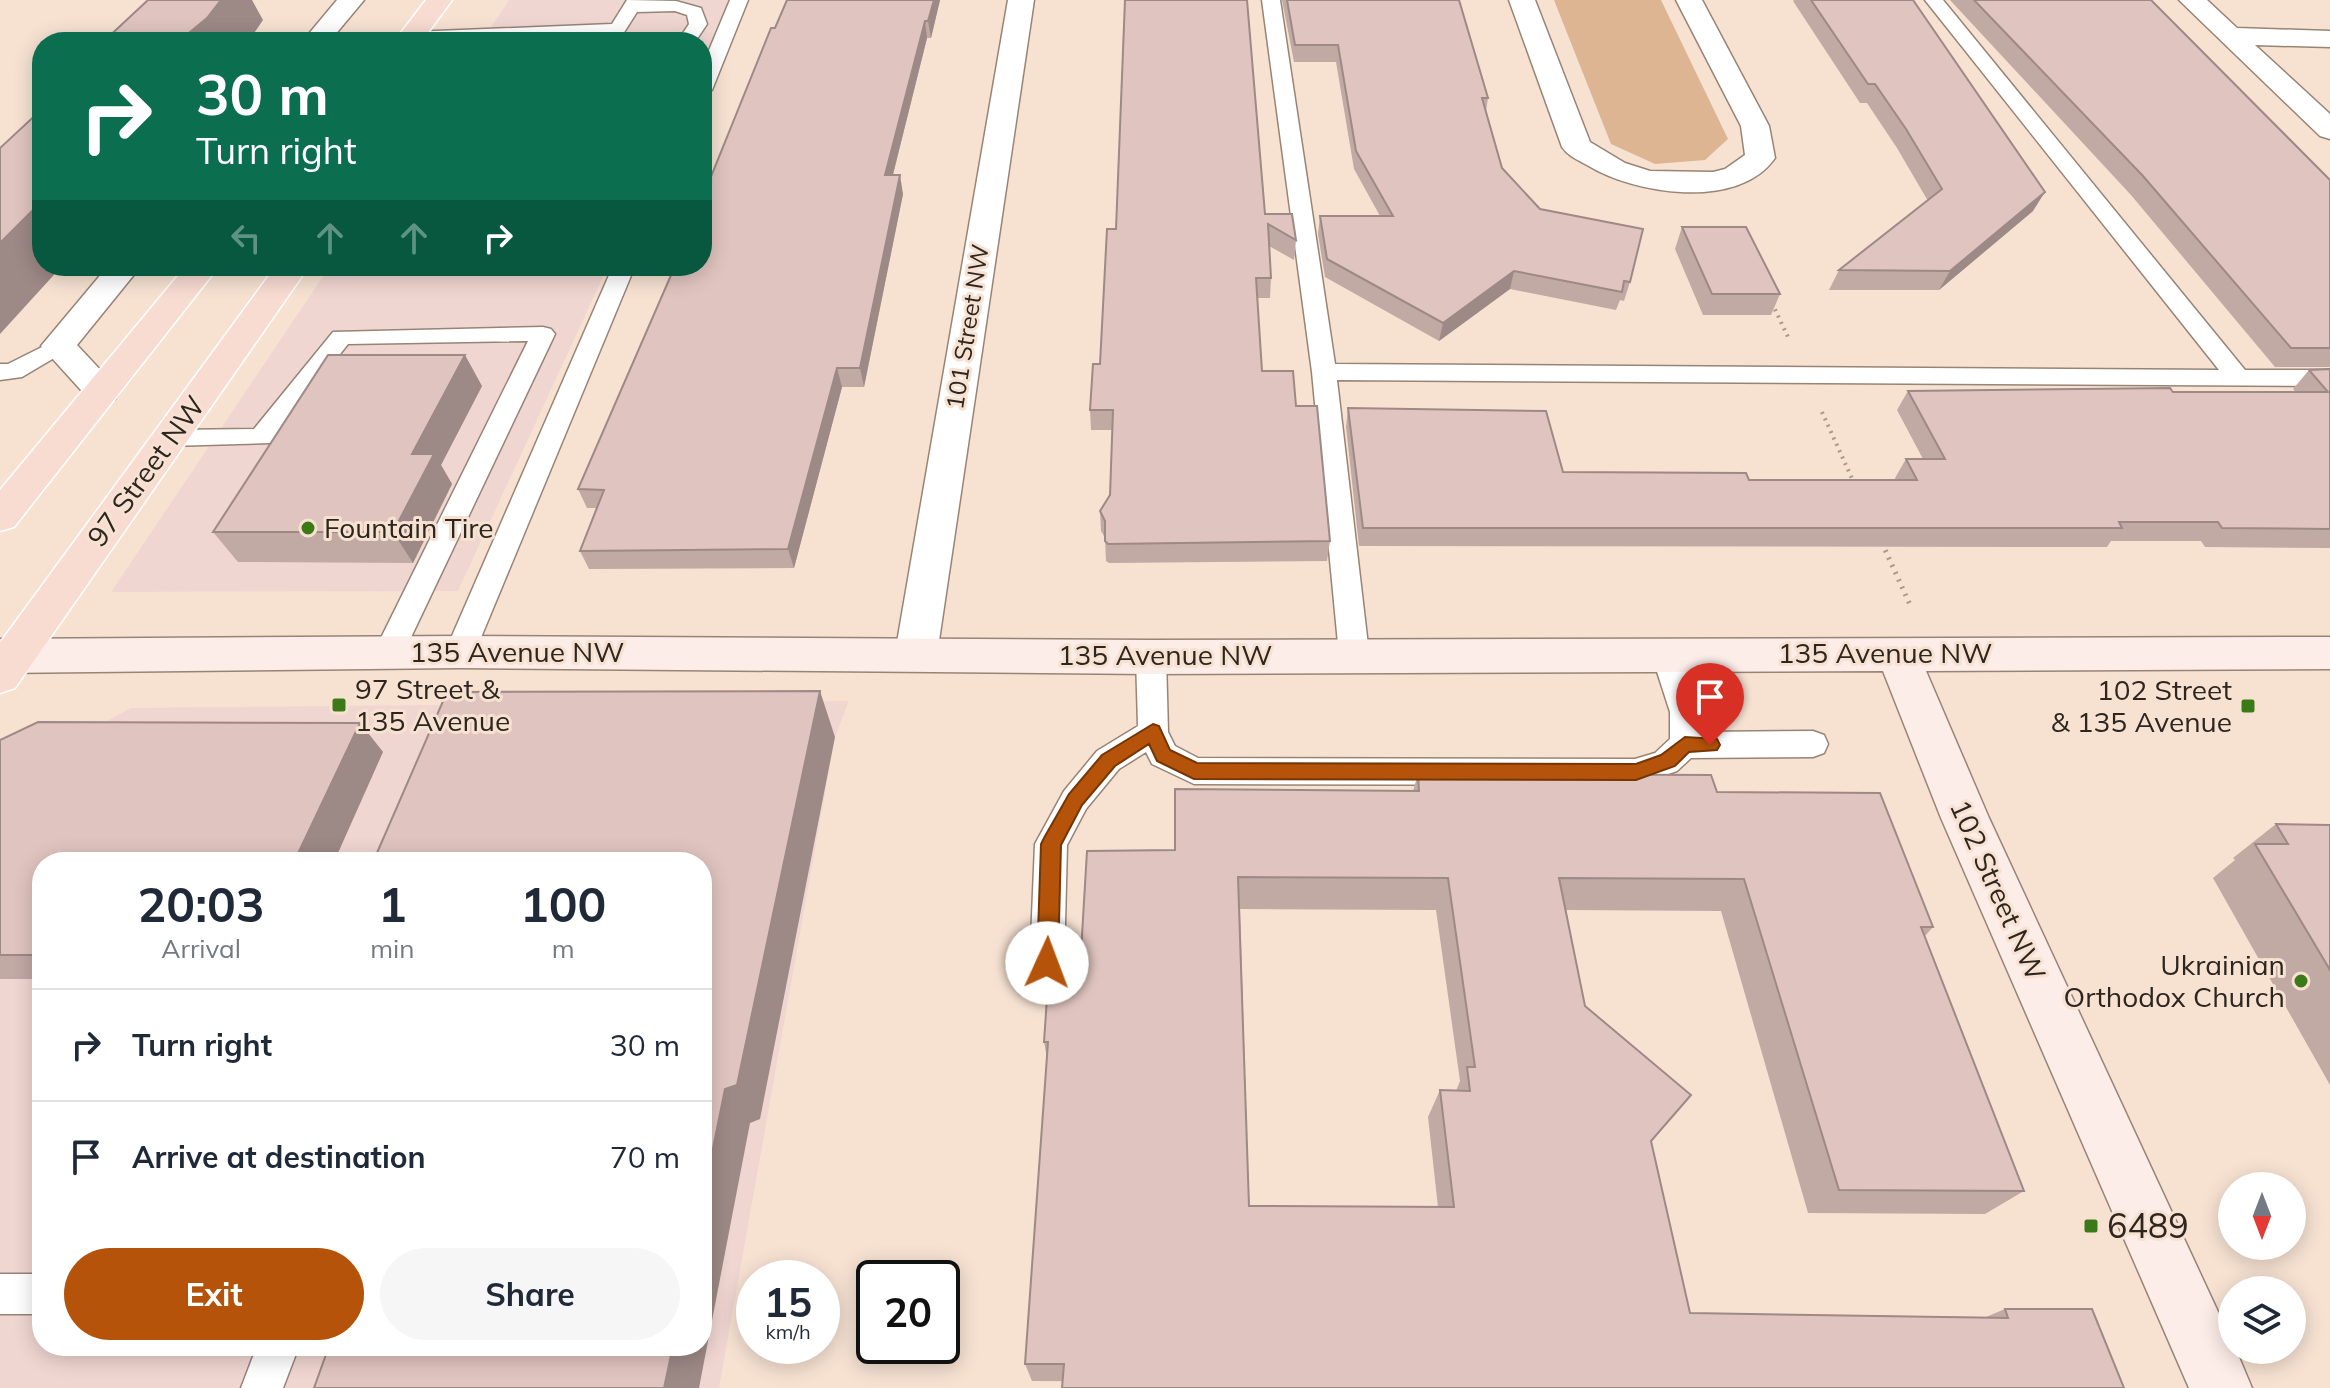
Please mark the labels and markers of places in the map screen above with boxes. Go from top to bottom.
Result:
place label: Fountain Tire [324,510,494,545]
marker: Fountain Tire [299,519,317,537]
pin [1676,663,1744,745]
place label: 97 Street & 135 Avenue [355,671,510,738]
place label: 102 Street & 135 Avenue [2051,672,2232,739]
marker: 97 Street & 135 Avenue [330,696,348,714]
marker: 102 Street & 135 Avenue [2239,697,2257,715]
place label: Ukrainian Orthodox Church [2064,947,2285,1014]
marker: Ukrainian Orthodox Church [2292,972,2310,990]
place label: 6489 [2107,1204,2189,1247]
marker: 6489 [2082,1217,2100,1235]

